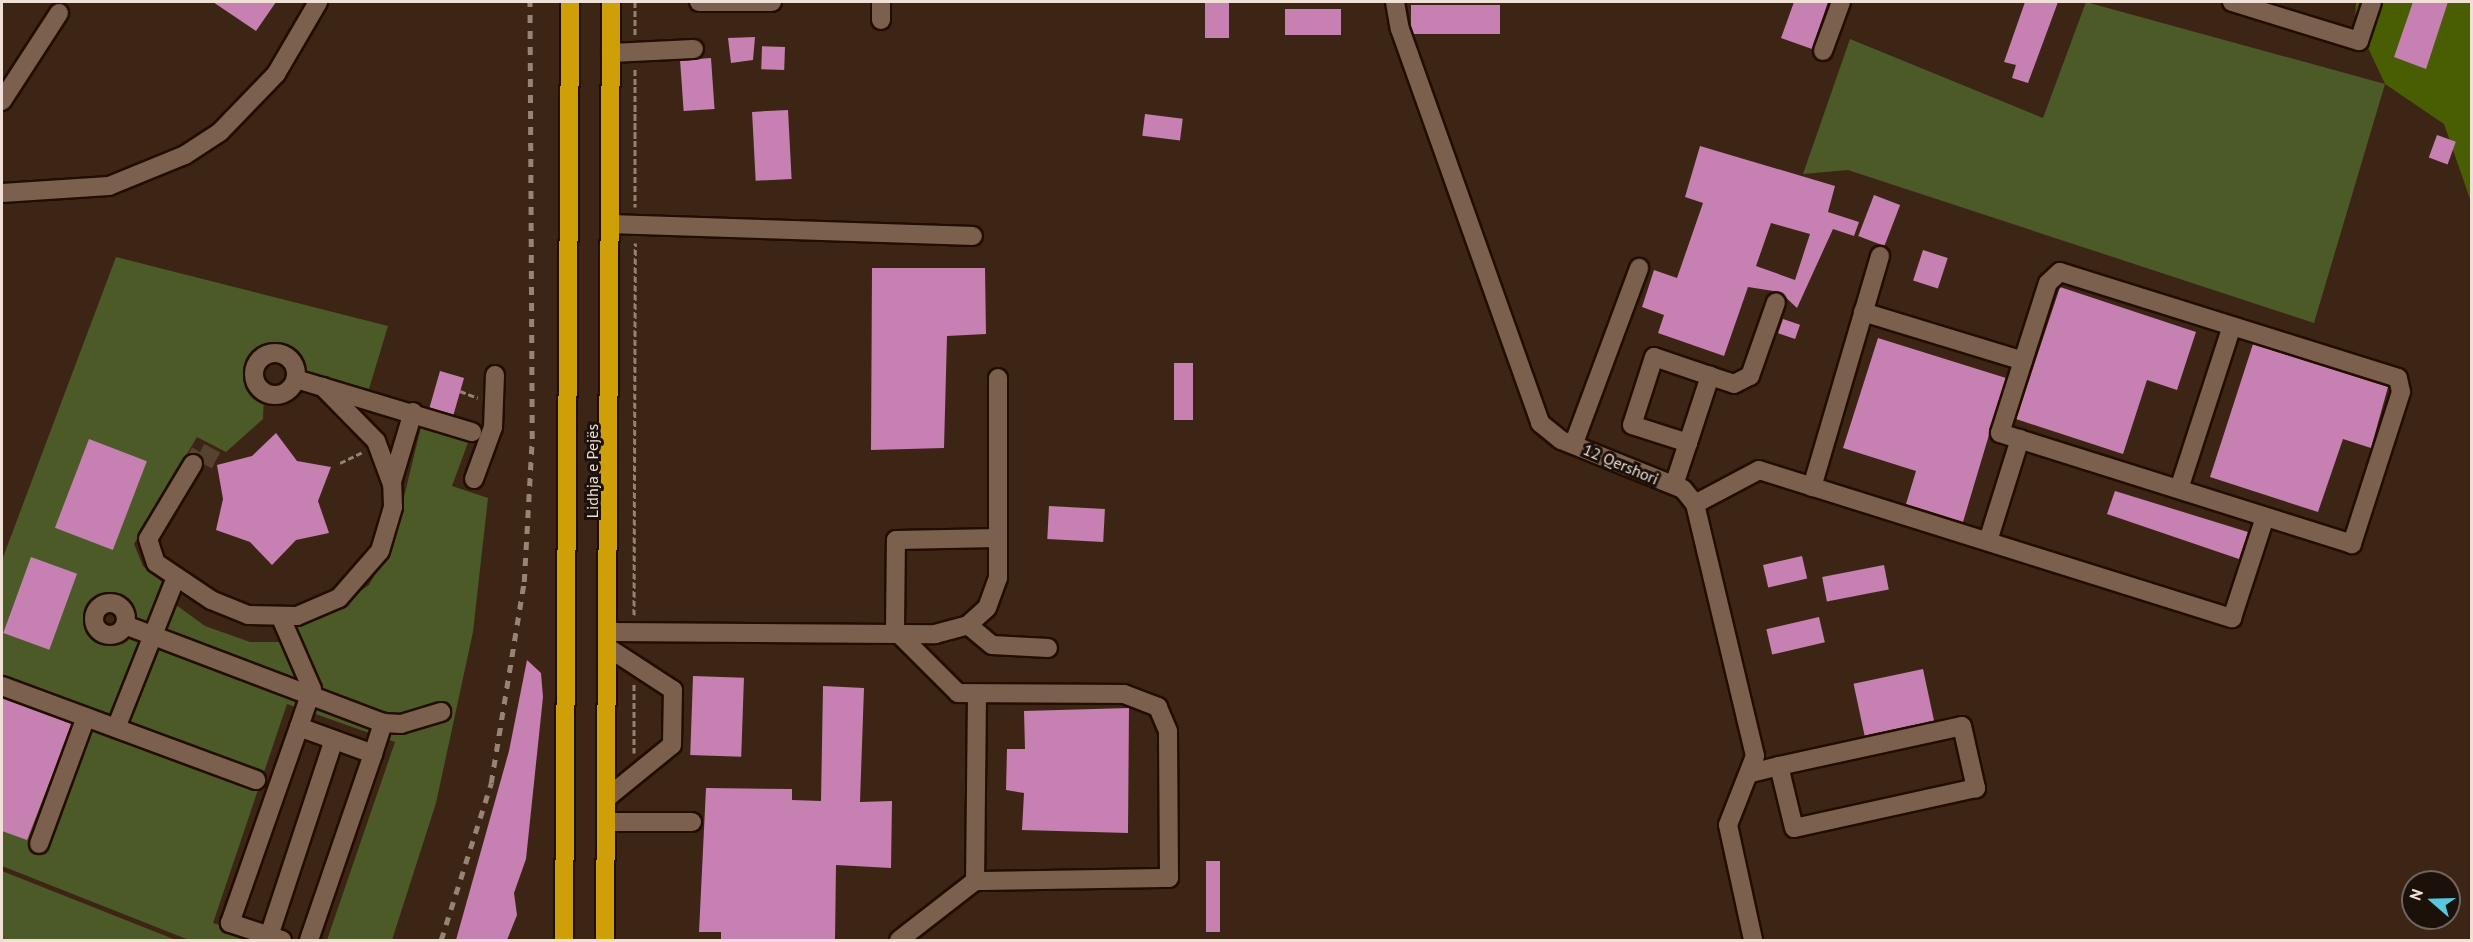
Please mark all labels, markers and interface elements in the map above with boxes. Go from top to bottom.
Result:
street label: Lidhja e Pejës [582,424,602,518]
street label: 12 Qershori [1580,440,1662,488]
north arrow [2401,870,2461,930]
text: N [2405,886,2427,903]

